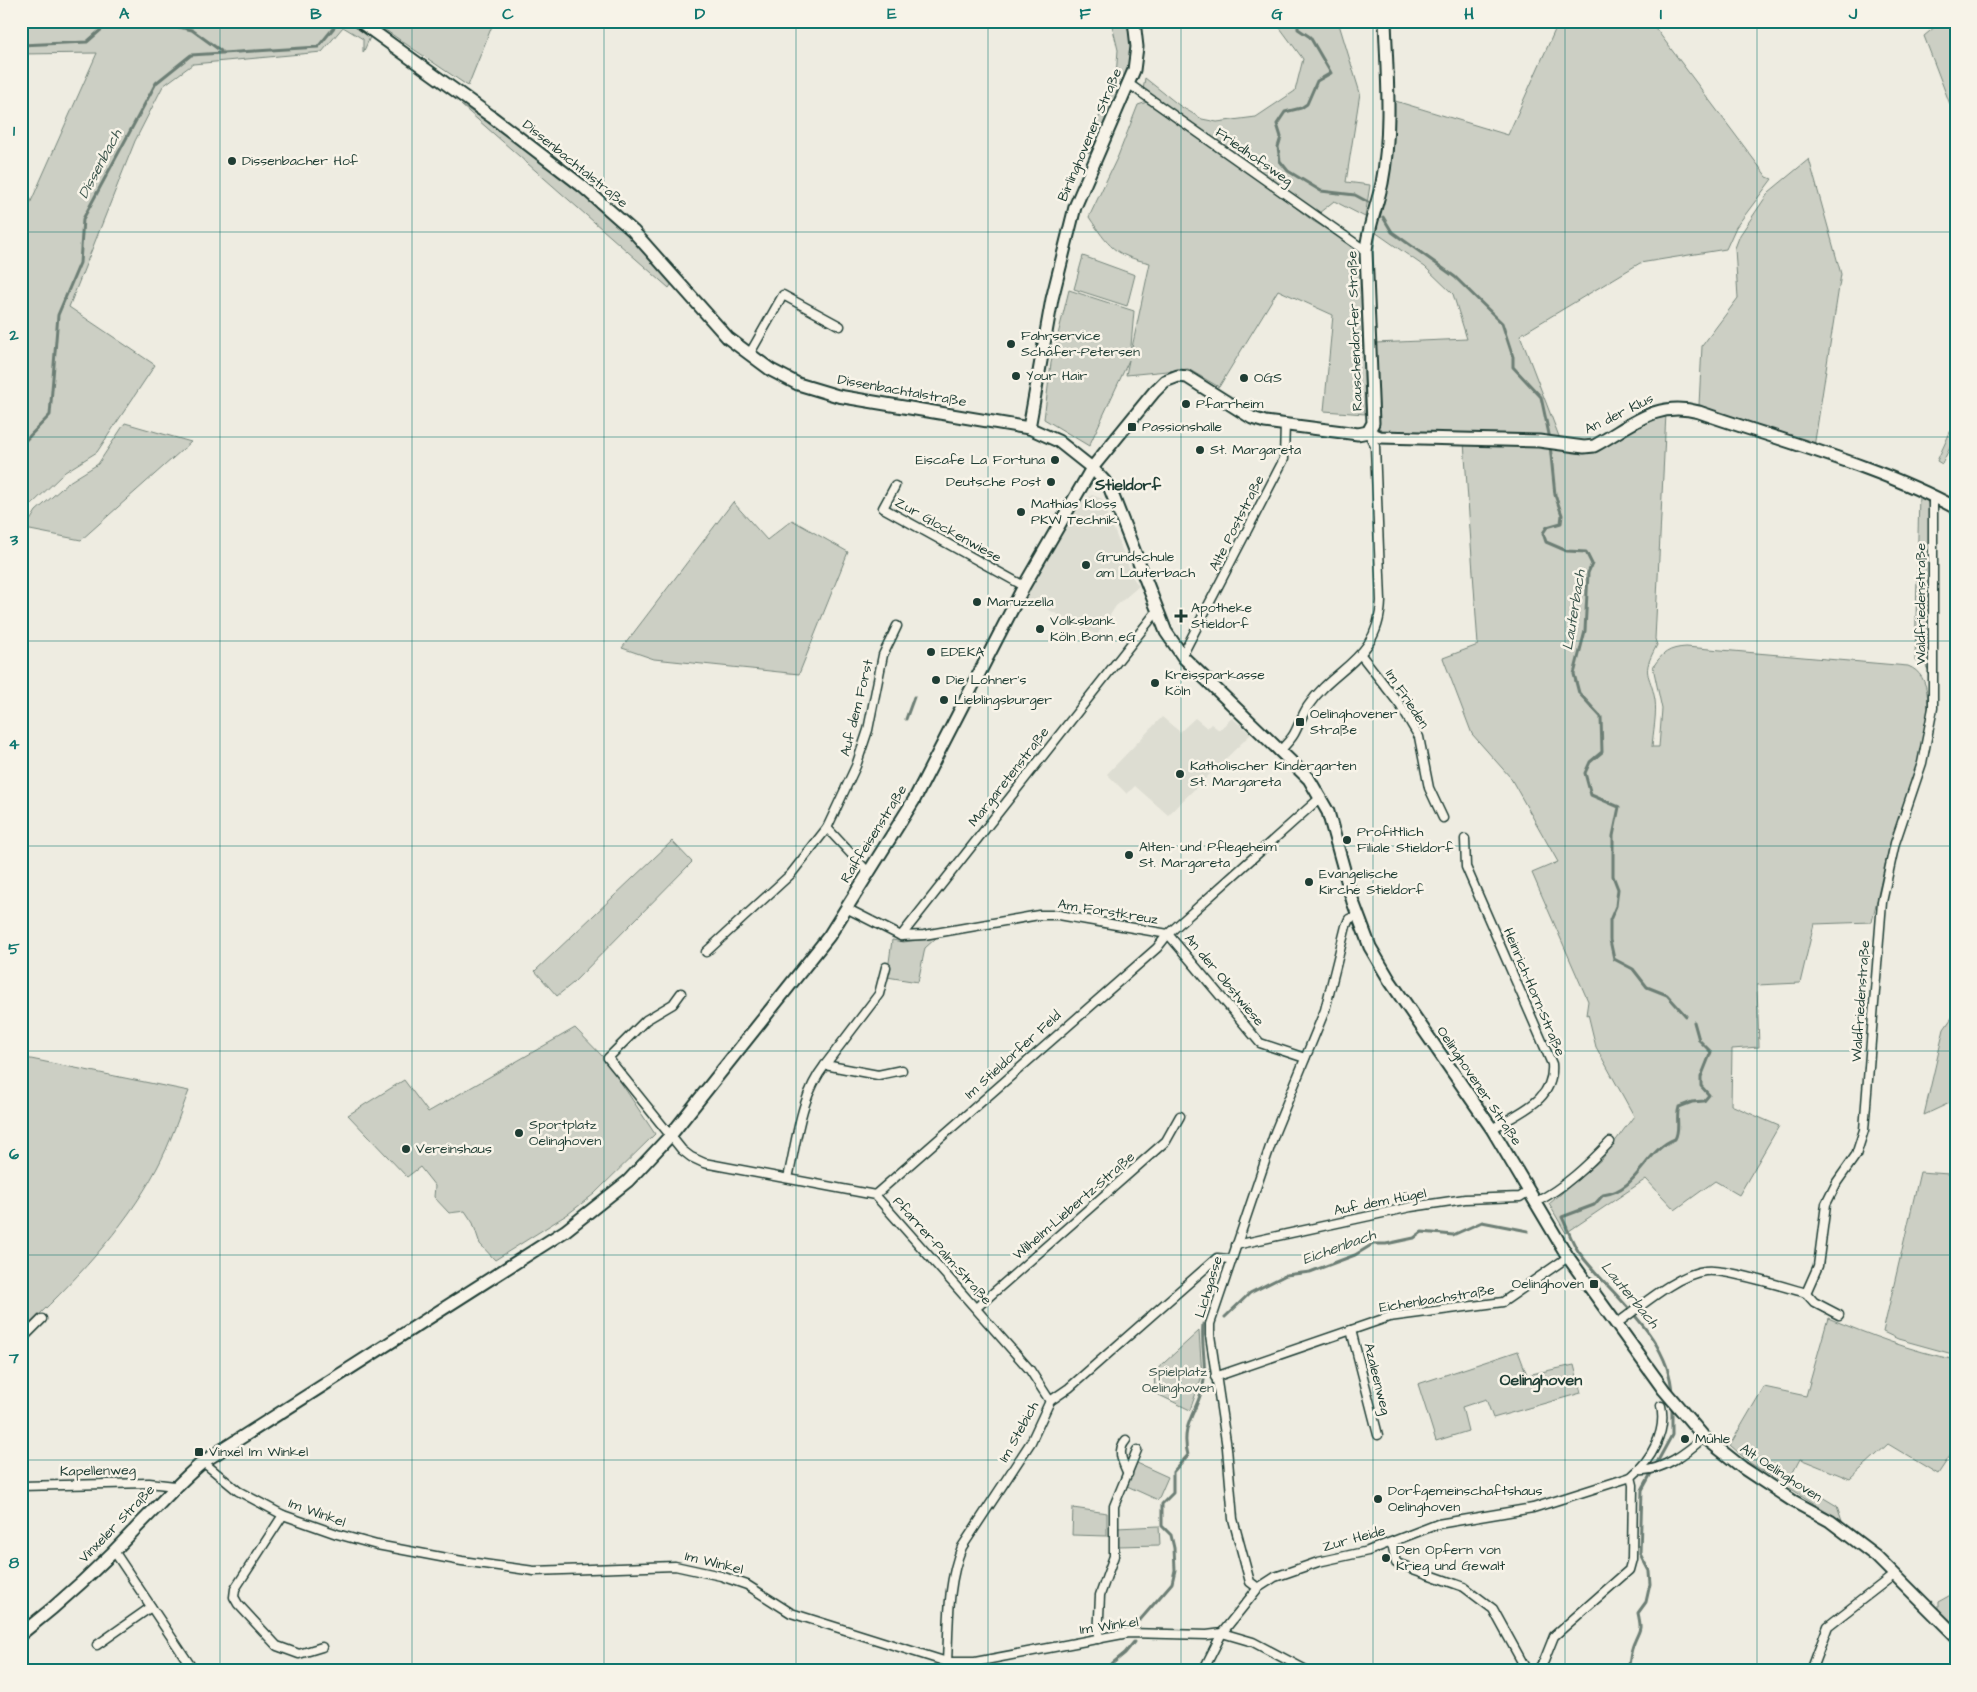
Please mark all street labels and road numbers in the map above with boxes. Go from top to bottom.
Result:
street label: Birlinghovener Straße [1053,65,1127,205]
street label: Dissenbachtalstraße [518,115,632,213]
street label: Friedhofsweg [1211,123,1297,191]
street label: Rauschendorfer Straße [1342,250,1368,412]
street label: Dissenbachtalstraße [836,370,968,412]
street label: An der Klus [1581,389,1657,439]
street label: Alte Poststraße [1204,471,1270,574]
street label: Zur Glockenwiese [891,492,1005,568]
street label: Waldfriedenstraße [1911,542,1931,665]
street label: Auf dem Forst [835,657,879,759]
street label: Im Frieden [1380,665,1434,733]
street label: Margaretenstraße [964,723,1054,831]
street label: Raiffeisenstraße [836,781,912,887]
street label: Am Forstkreuz [1056,894,1160,930]
street label: Heinrich-Horn-Straße [1498,925,1570,1060]
street label: An der Obstwiese [1179,929,1269,1031]
street label: Waldfriedenstraße [1847,939,1875,1063]
street label: Im Stieldorfer Feld [960,1006,1066,1104]
street label: Oelinghovener Straße [1432,1022,1527,1150]
street label: Wilhelm-Liebertz-Straße [1009,1147,1140,1265]
street label: Auf dem Hügel [1332,1183,1428,1221]
street label: Pfarrer-Palm-Straße [888,1192,997,1310]
street label: Lichgasse [1190,1253,1228,1320]
street label: Eichenbachstraße [1378,1280,1497,1318]
street label: Azaleenweg [1358,1341,1396,1417]
street label: Im Stebich [994,1398,1044,1466]
street label: Alt Oelinghoven [1736,1439,1826,1507]
street label: Kapellenweg [60,1460,136,1482]
street label: Vinxeler Straße [74,1480,160,1568]
street label: Im Winkel [286,1493,348,1533]
street label: Zur Heide [1320,1521,1388,1557]
street label: Im Winkel [683,1546,745,1580]
street label: Im Winkel [1078,1612,1140,1640]

